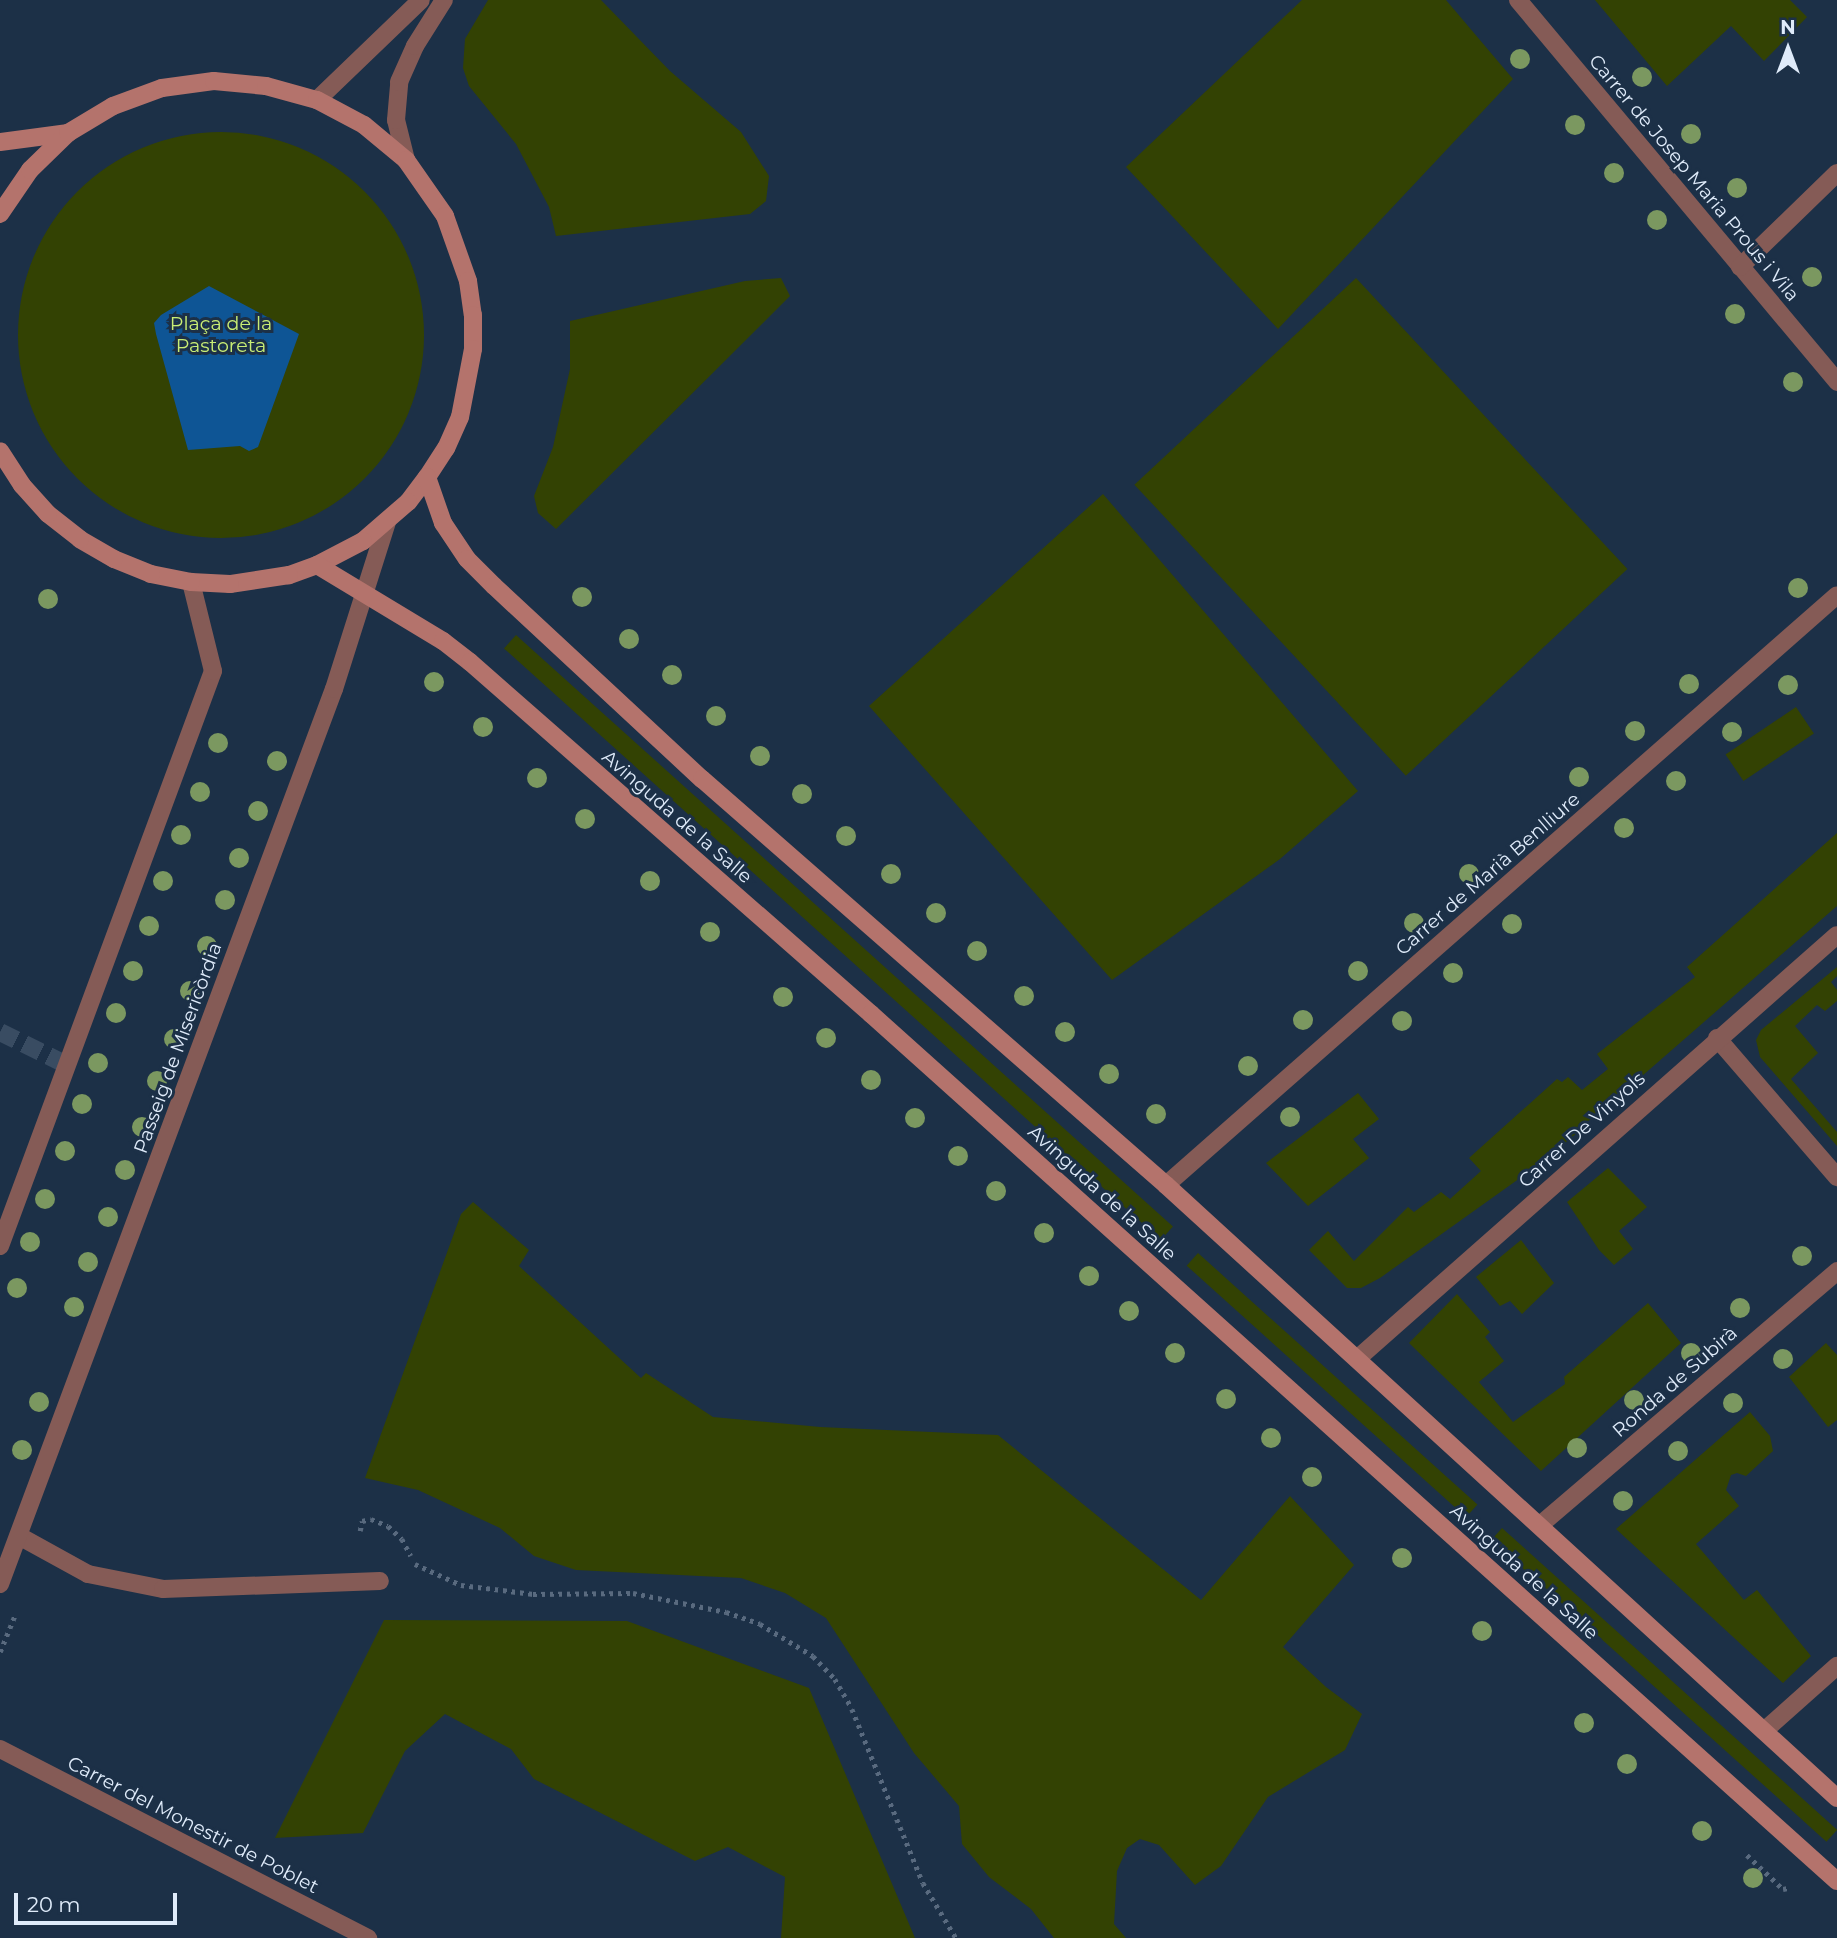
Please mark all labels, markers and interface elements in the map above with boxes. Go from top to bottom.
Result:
north arrow [1753,14,1823,84]
text: N [1780,16,1796,39]
street label: Carrer de Josep Maria Prous i Vila [1584,50,1804,306]
park label: Plaça de la Pastoreta [170,313,272,357]
street label: Avinguda de la Salle [597,746,757,888]
street label: Carrer de Marià Benlliure [1391,788,1585,960]
street label: Passeig de Misericòrdia [129,939,227,1157]
street label: Carrer De Vinyols [1514,1067,1650,1193]
street label: Avinguda de la Salle [1023,1120,1181,1266]
street label: Ronda de Subirà [1608,1322,1742,1442]
street label: Avinguda de la Salle [1445,1499,1603,1645]
street label: Carrer del Monestir de Poblet [64,1752,322,1898]
scale bar [18,1878,180,1922]
text: 20 m [27,1892,81,1917]

